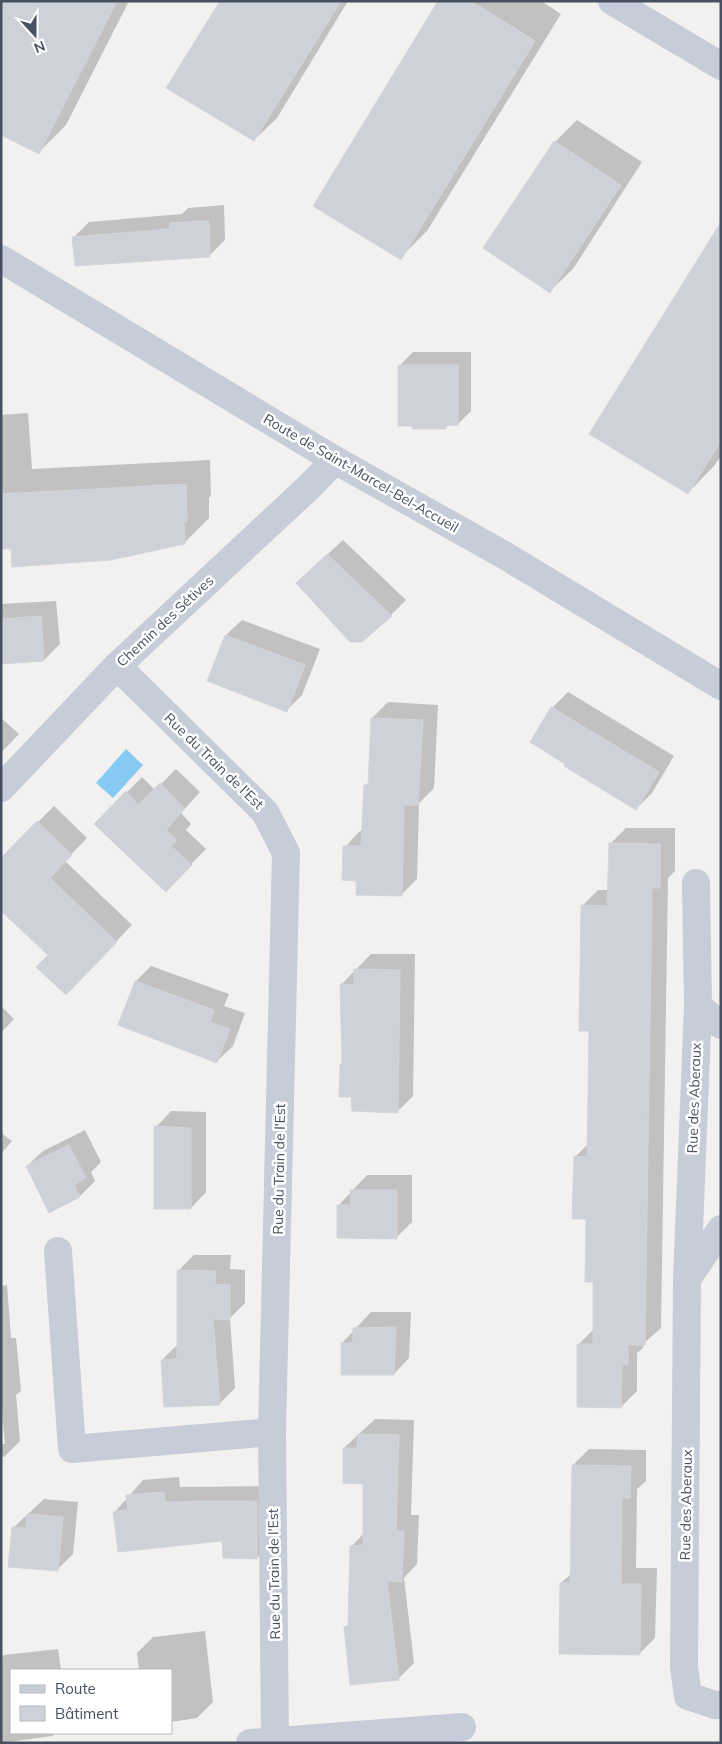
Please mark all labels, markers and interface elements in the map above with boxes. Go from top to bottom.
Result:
north arrow [10,10,60,60]
text: N [31,37,48,57]
street label: Route de Saint-Marcel-Bel-Accueil [260,410,462,536]
street label: Chemin des Sétives [113,571,217,671]
street label: Rue du Train de l'Est [161,709,267,813]
street label: Rue des Aberaux [683,1042,705,1154]
street label: Rue du Train de l'Est [269,1103,289,1235]
street label: Rue des Aberaux [676,1449,696,1561]
street label: Rue du Train de l'Est [264,1508,284,1640]
legend [10,1669,172,1734]
text: Route [55,1679,96,1698]
text: Bâtiment [55,1704,118,1723]

